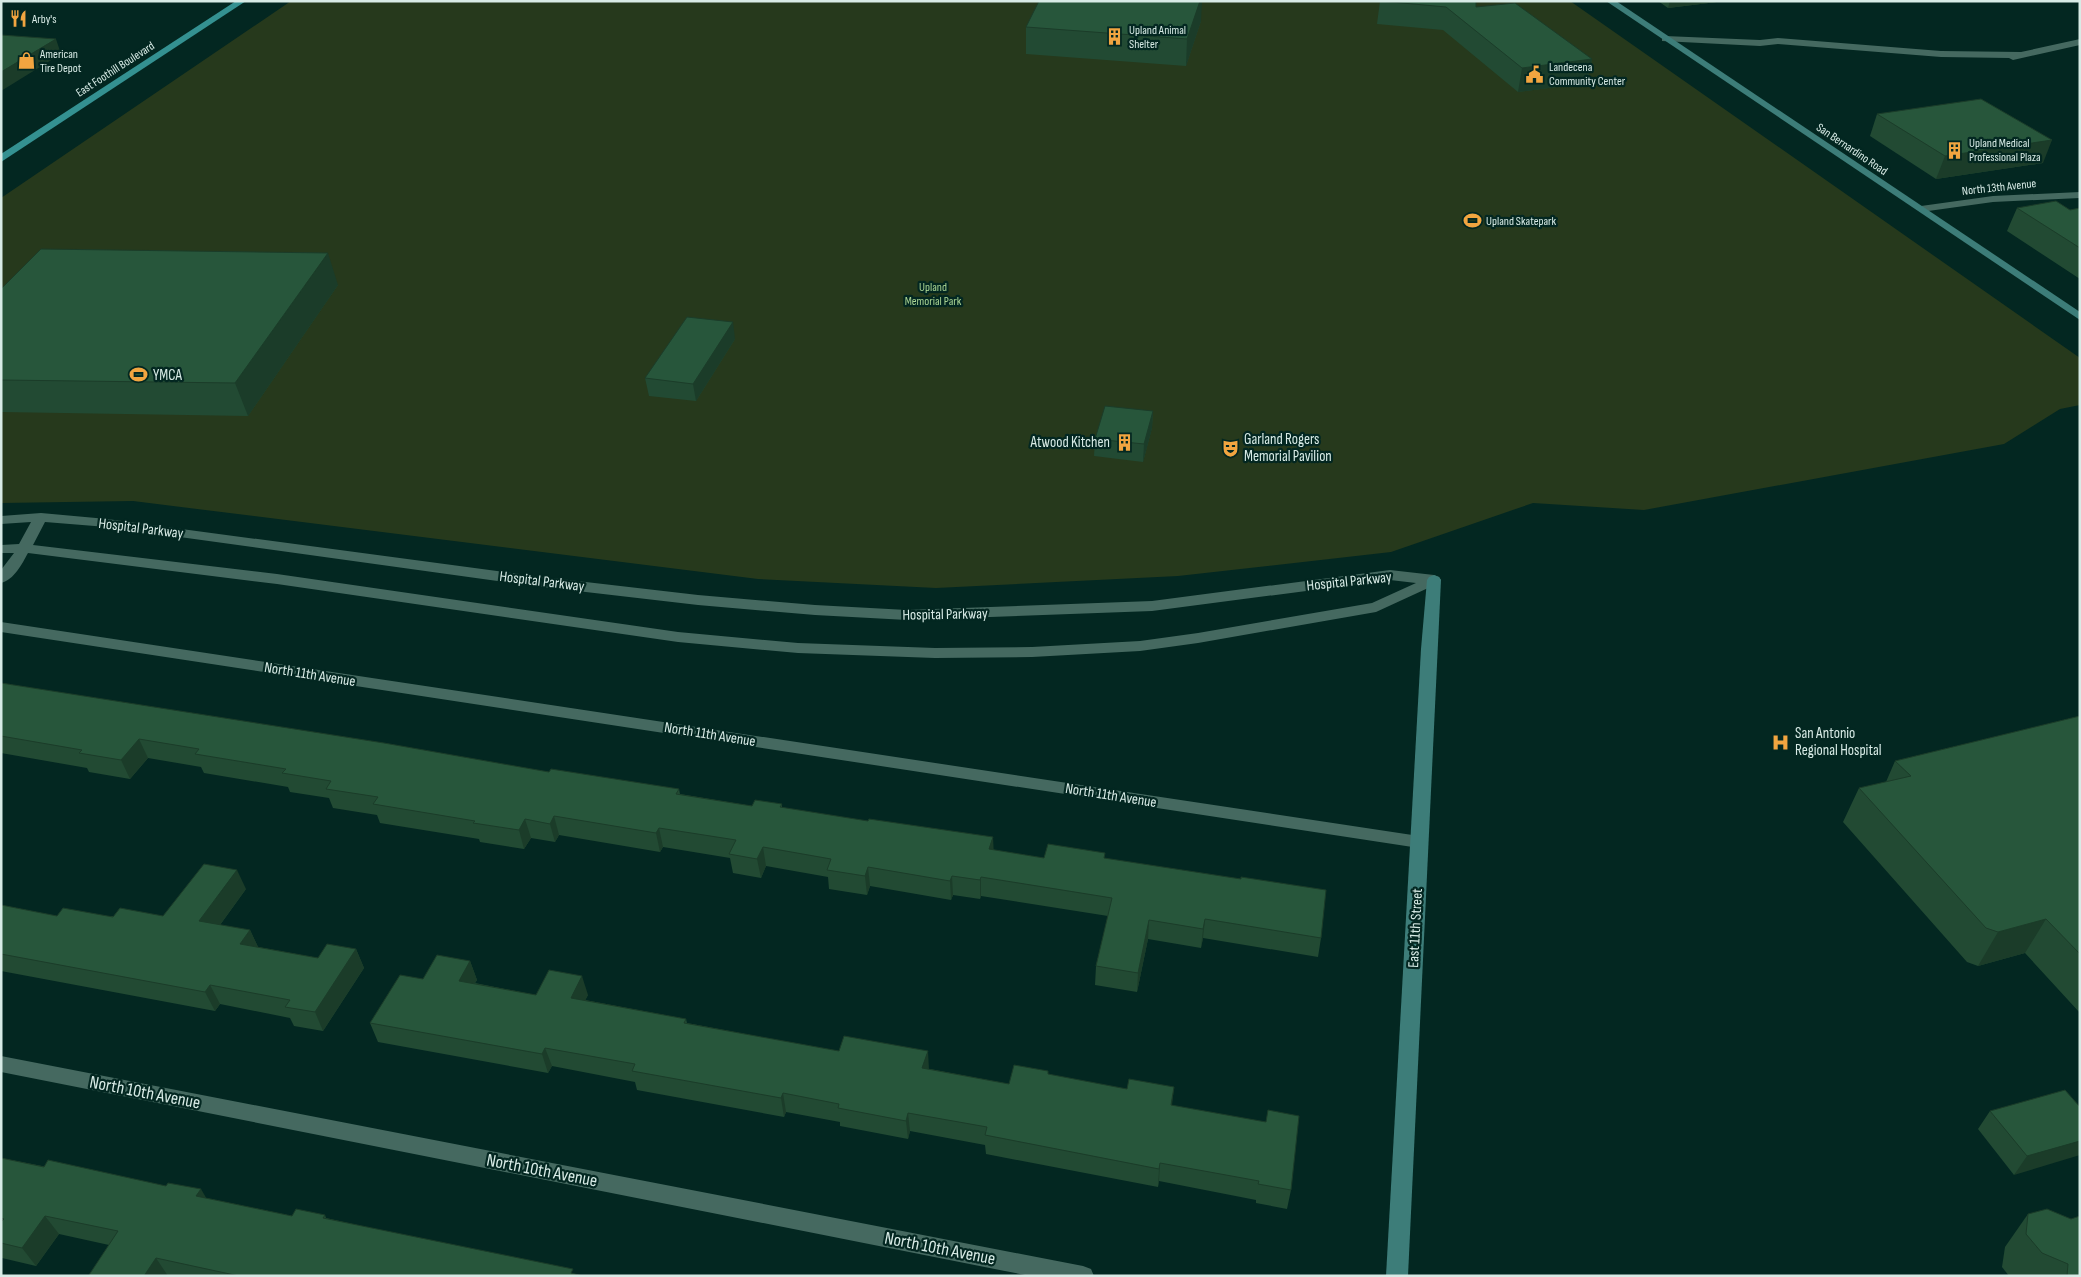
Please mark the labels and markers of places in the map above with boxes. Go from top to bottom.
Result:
restaurant icon: Arby's [8,9,28,29]
place label: Arby's [31,12,57,27]
place label: Upland Animal Shelter [1129,23,1186,52]
building icon: Upland Animal Shelter [1105,27,1125,47]
place label: American Tire Depot [39,47,82,76]
shop icon: American Tire Depot [16,51,36,71]
place label: Landecena Community Center [1549,60,1626,89]
public building icon: Landecena Community Center [1525,64,1545,84]
place label: Upland Medical Professional Plaza [1969,136,2041,165]
building icon: Upland Medical Professional Plaza [1945,140,1965,160]
sports icon: Upland Skatepark [1462,211,1482,231]
place label: Upland Skatepark [1486,214,1557,229]
sports icon: YMCA [129,365,149,385]
place label: YMCA [153,366,182,385]
place label: Garland Rogers Memorial Pavilion [1244,430,1332,466]
building icon: Atwood Kitchen [1114,432,1134,452]
place label: Atwood Kitchen [1030,433,1110,452]
theatre icon: Garland Rogers Memorial Pavilion [1220,438,1240,458]
place label: San Antonio Regional Hospital [1795,724,1881,760]
hospital icon: San Antonio Regional Hospital [1771,732,1791,752]

